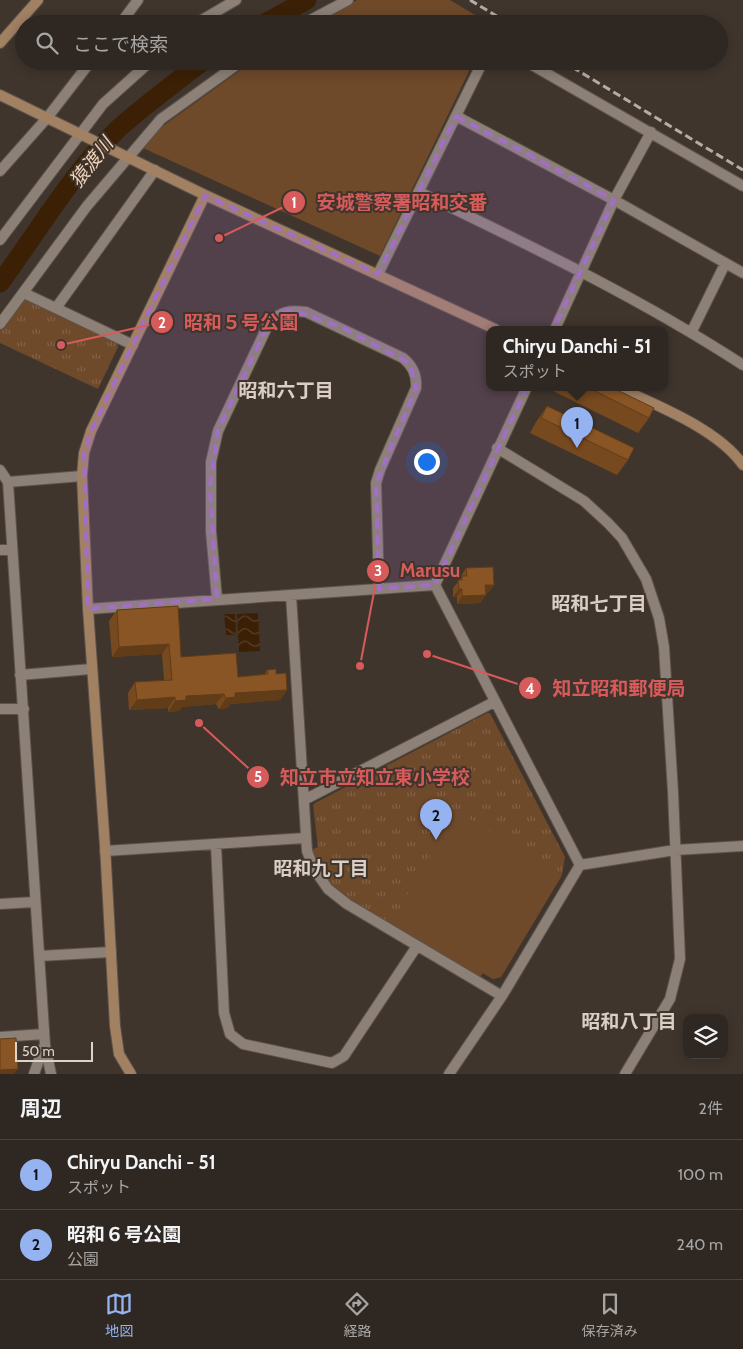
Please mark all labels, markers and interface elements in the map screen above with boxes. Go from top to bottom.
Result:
search box [15,15,728,70]
icon: search [33,29,61,57]
text: ここで検索 [73,33,168,56]
water label: 猿渡川 [65,131,119,192]
callout: 安城警察署昭和交番 [281,185,497,219]
text: 安城警察署昭和交番 [316,191,488,214]
text: 1 [291,194,297,212]
callout: 昭和５号公園 [149,305,308,339]
text: 昭和５号公園 [184,311,298,334]
text: 2 [158,314,166,332]
popup [486,326,668,391]
text: Chiryu Danchi - 51 [503,335,651,358]
text: スポット [503,362,567,381]
district label: 昭和六丁目 [238,379,334,402]
pin: 1 [561,407,593,448]
your location [414,449,440,475]
callout: Marusu [365,554,471,588]
text: Marusu [400,559,460,582]
text: 3 [374,562,382,580]
district label: 昭和七丁目 [551,592,647,615]
callout: 知立昭和郵便局 [517,671,695,705]
text: 知立昭和郵便局 [552,677,686,700]
text: 4 [525,680,535,698]
callout: 知立市立知立東小学校 [245,760,480,794]
text: 知立市立知立東小学校 [280,766,470,789]
text: 5 [254,768,262,786]
pin: 2 [420,799,452,840]
district label: 昭和九丁目 [273,857,369,880]
district label: 昭和八丁目 [581,1010,677,1033]
map controls [683,1014,728,1059]
button: layers [683,1014,728,1059]
scale bar [15,1039,92,1062]
text: 50 m [22,1042,55,1060]
text: 周辺 [20,1096,62,1121]
text: 2件 [699,1099,723,1118]
text: Chiryu Danchi - 51 [67,1151,216,1174]
text: 1 [33,1165,39,1184]
text: 100 m [678,1165,723,1184]
text: スポット [67,1178,131,1197]
text: 昭和６号公園 [67,1223,181,1246]
text: 2 [32,1235,40,1254]
text: 240 m [677,1235,723,1254]
text: 公園 [67,1250,99,1269]
tab: 地図 [105,1290,133,1340]
tab: 経路 [343,1290,371,1340]
tab: 保存済み [582,1290,638,1340]

